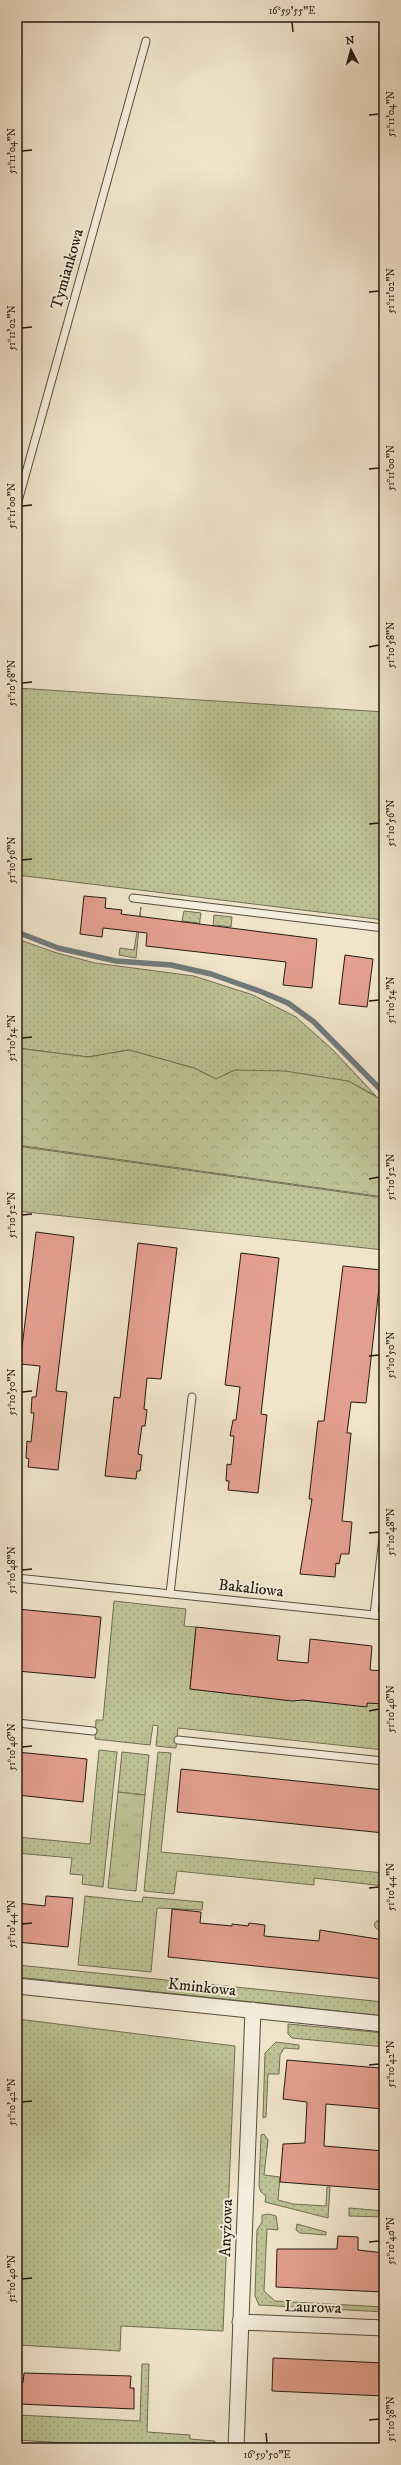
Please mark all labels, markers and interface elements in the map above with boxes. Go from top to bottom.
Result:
text: 16°59'55"E [269,5,315,17]
north arrow [331,30,371,70]
text: N [345,34,355,48]
text: 51°11'04"N [385,91,397,137]
text: 51°11'04"N [6,128,18,174]
street label: Tymiankowa [46,226,88,312]
text: 51°11'02"N [385,268,397,314]
text: 51°11'02"N [6,305,18,351]
text: 51°11'00"N [385,445,397,491]
text: 51°11'00"N [6,483,18,529]
text: 51°10'58"N [385,622,397,668]
text: 51°10'58"N [6,660,18,706]
text: 51°10'56"N [385,800,397,846]
text: 51°10'56"N [6,837,18,883]
text: 51°10'54"N [385,977,397,1023]
text: 51°10'54"N [6,1015,18,1061]
text: 51°10'52"N [385,1154,397,1200]
text: 51°10'52"N [6,1192,18,1238]
text: 51°10'50"N [385,1332,397,1378]
text: 51°10'50"N [6,1369,18,1415]
text: 51°10'48"N [385,1508,397,1556]
text: 51°10'48"N [6,1546,18,1594]
street label: Bakaliowa [217,1575,285,1601]
text: 51°10'46"N [385,1685,397,1733]
text: 51°10'46"N [6,1723,18,1771]
text: 51°10'44"N [385,1863,397,1911]
text: 51°10'44"N [6,1900,18,1948]
street label: Kminkowa [167,1973,237,2001]
text: 51°10'42"N [385,2040,397,2088]
text: 51°10'42"N [6,2078,18,2126]
street label: Anyżowa [215,2199,237,2257]
text: 51°10'40"N [385,2217,397,2265]
text: 51°10'40"N [6,2255,18,2303]
street label: Laurowa [284,2296,342,2318]
text: 51°10'38"N [385,2396,397,2442]
text: 16°59'50"E [244,2449,290,2461]

